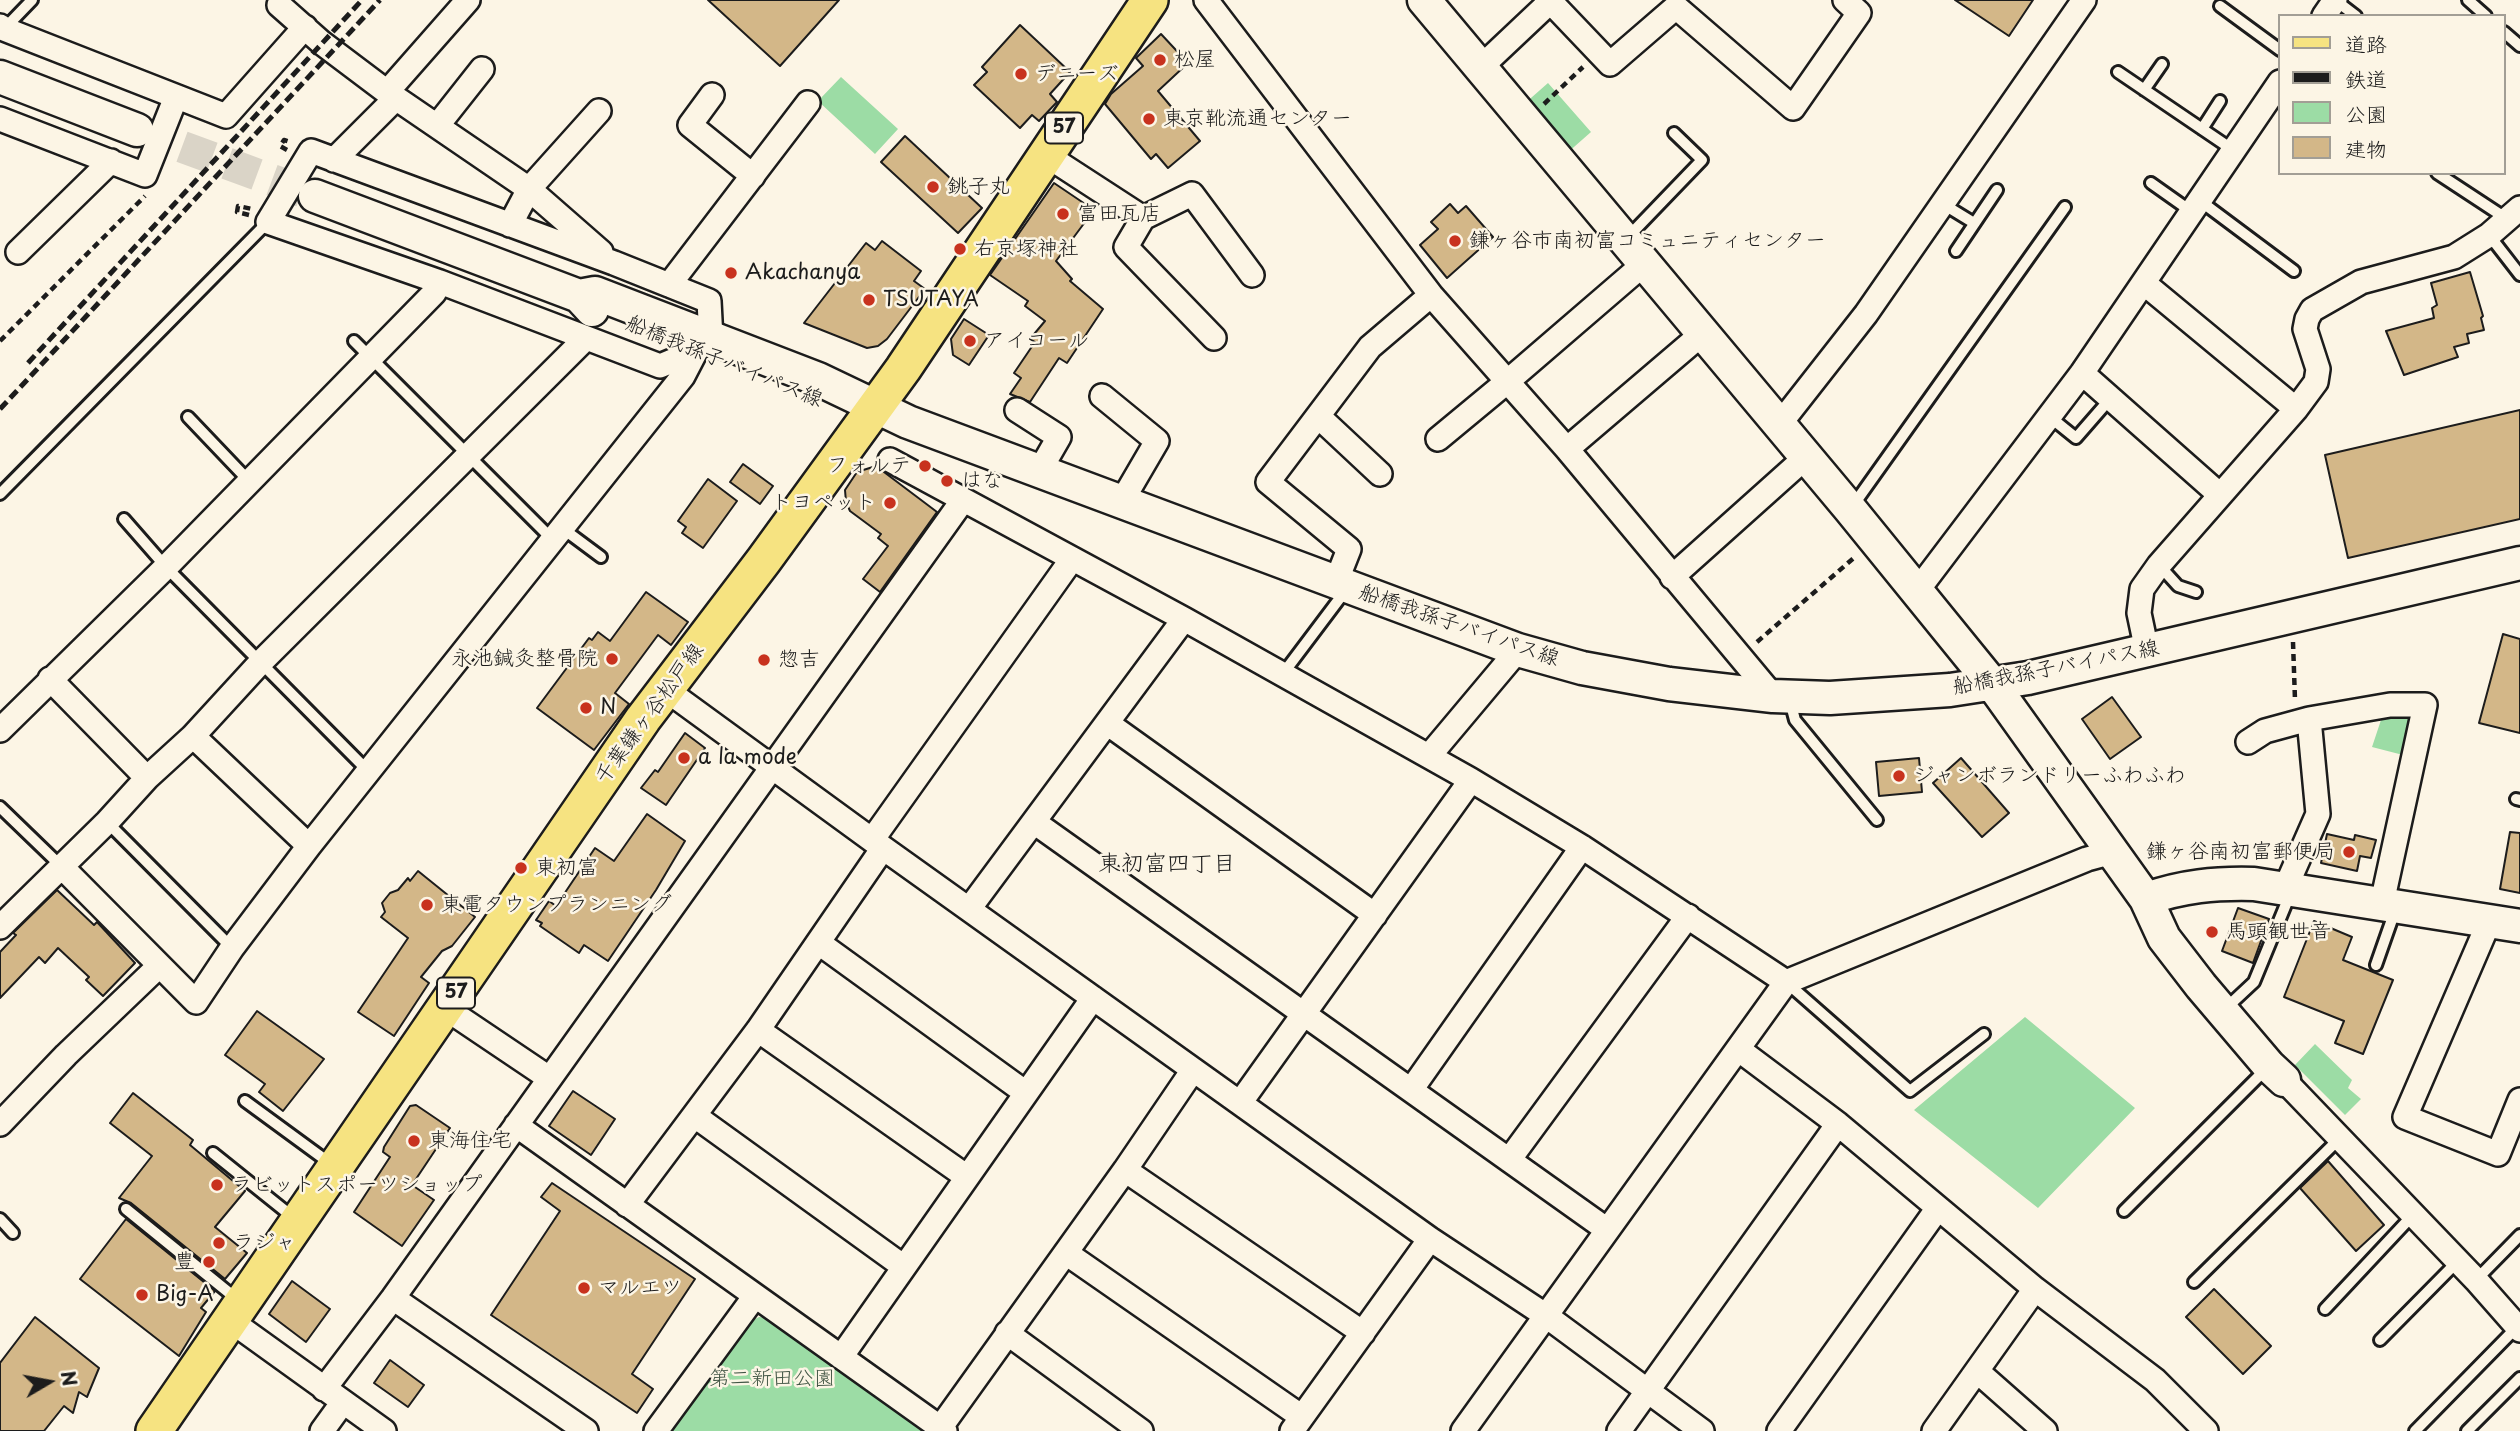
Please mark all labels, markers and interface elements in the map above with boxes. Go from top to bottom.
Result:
legend [2278,14,2506,175]
text: 道路 [2345,27,2387,59]
place label: 松屋 [1174,47,1216,73]
marker: 松屋 [1152,52,1168,68]
place label: デニーズ [1035,61,1119,87]
text: 鉄道 [2345,62,2387,94]
marker: デニーズ [1013,66,1029,82]
text: 公園 [2345,97,2387,129]
place label: 東京靴流通センター [1163,106,1352,132]
marker: 東京靴流通センター [1141,111,1157,127]
road number: 57 [1045,112,1083,144]
text: 建物 [2345,132,2387,164]
place label: 銚子丸 [947,174,1010,200]
marker: 銚子丸 [925,179,941,195]
place label: 富田瓦店 [1077,201,1161,227]
marker: 富田瓦店 [1055,206,1071,222]
place label: 鎌ヶ谷市南初富コミュニティセンター [1469,228,1826,254]
marker: 鎌ヶ谷市南初富コミュニティセンター [1447,233,1463,249]
place label: 右京塚神社 [974,236,1079,262]
marker: 右京塚神社 [952,241,968,257]
place label: Akachanya [745,260,860,286]
marker: Akachanya [723,265,739,281]
place label: TSUTAYA [883,287,979,313]
marker: TSUTAYA [861,292,877,308]
street label: 船橋我孫子バイパス線 [622,311,826,413]
place label: アイコール [984,328,1089,354]
marker: アイコール [962,333,978,349]
place label: フォルテ [827,453,911,479]
marker: フォルテ [917,458,933,474]
place label: はな [961,468,1003,494]
marker: はな [939,473,955,489]
place label: トヨペット [771,490,876,516]
marker: トヨペット [882,495,898,511]
street label: 船橋我孫子バイパス線 [1356,580,1562,672]
street label: 船橋我孫子バイパス線 [1951,636,2161,700]
street label: 千葉鎌ヶ谷松戸線 [590,639,710,789]
place label: 永池鍼灸整骨院 [451,646,598,672]
place label: 惣吉 [778,647,820,673]
marker: 永池鍼灸整骨院 [604,651,620,667]
marker: 惣吉 [756,652,772,668]
place label: N [600,695,616,721]
marker: N [578,700,594,716]
place label: a la mode [698,745,797,771]
marker: a la mode [676,750,692,766]
place label: ジャンボランドリーふわふわ [1913,763,2186,789]
marker: ジャンボランドリーふわふわ [1891,768,1907,784]
place label: 鎌ヶ谷南初富郵便局 [2146,839,2335,865]
marker: 鎌ヶ谷南初富郵便局 [2341,844,2357,860]
district label: 東初富四丁目 [1098,851,1236,879]
place label: 東初富 [535,855,598,881]
marker: 東初富 [513,860,529,876]
place label: 東電タウンプランニング [441,892,672,918]
marker: 東電タウンプランニング [419,897,435,913]
place label: 馬頭観世音 [2226,919,2331,945]
marker: 馬頭観世音 [2204,924,2220,940]
road number: 57 [437,978,475,1009]
place label: 東海住宅 [428,1128,512,1154]
marker: 東海住宅 [406,1133,422,1149]
place label: ラビットスポーツショップ [231,1172,483,1198]
marker: ラビットスポーツショップ [209,1177,225,1193]
place label: ラジャ [233,1230,296,1256]
marker: ラジャ [211,1235,227,1251]
place label: 豊 [174,1249,195,1275]
marker: 豊 [201,1254,217,1270]
place label: マルエツ [598,1275,682,1301]
marker: マルエツ [576,1280,592,1296]
place label: Big-A [156,1282,214,1308]
marker: Big-A [134,1287,150,1303]
north arrow [14,1347,84,1417]
park label: 第二新田公園 [709,1366,835,1392]
text: N [55,1369,85,1388]

